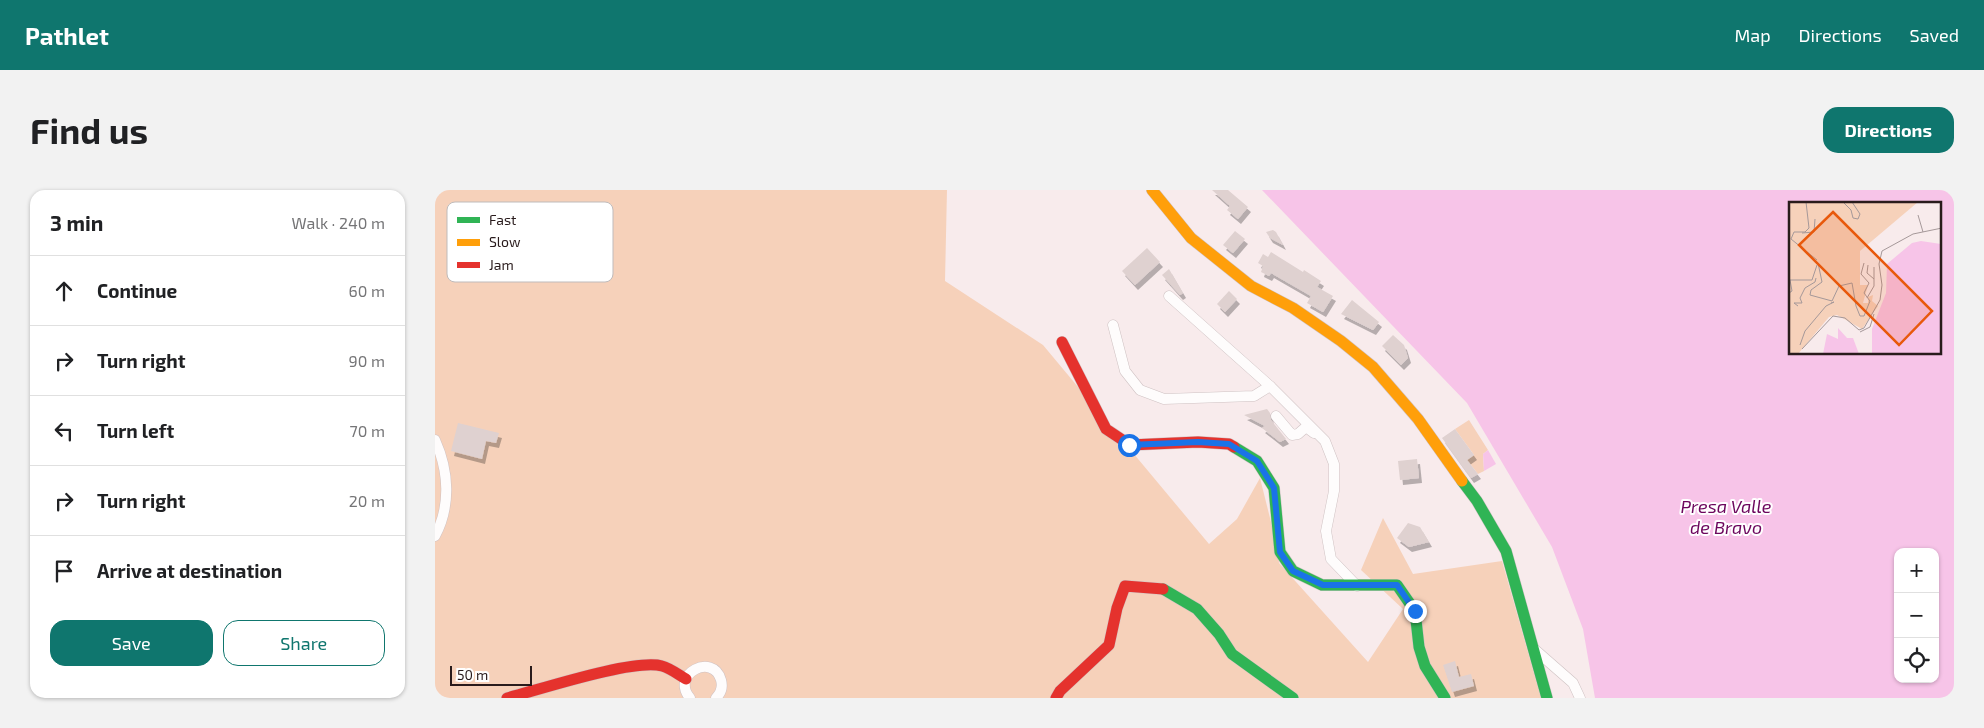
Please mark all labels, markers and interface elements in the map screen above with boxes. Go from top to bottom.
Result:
text: Pathlet [25,21,109,50]
text: Map [1734,24,1771,46]
text: Directions [1799,24,1882,46]
text: Saved [1910,24,1959,46]
button: Directions [1823,107,1954,153]
text: Find us [30,109,148,151]
legend [447,202,613,282]
inset map [1789,202,1941,355]
text: 3 min [50,210,103,235]
text: Fast [489,211,516,228]
text: Walk · 240 m [292,213,385,232]
text: Slow [489,233,521,250]
text: Jam [489,256,514,273]
icon: ahead [50,277,78,305]
text: Continue [97,279,177,302]
text: 60 m [349,281,385,300]
icon: right [50,347,78,375]
text: Turn right [97,349,185,372]
text: 90 m [349,351,385,370]
icon: left [50,417,78,445]
text: Turn left [97,419,174,442]
text: 70 m [350,421,385,440]
route start [1118,434,1141,457]
icon: right [50,487,78,515]
text: Turn right [97,489,185,512]
text: 20 m [349,491,385,510]
water label: Presa Valle de Bravo [1680,495,1772,538]
map controls [1894,548,1939,683]
button: + [1894,548,1939,593]
icon: arrive [50,557,78,585]
text: Arrive at destination [97,559,282,582]
button: − [1894,593,1939,638]
route end [1404,600,1427,623]
button: Save [50,620,213,666]
button: Share [223,620,385,666]
button: locate [1894,638,1939,683]
scale bar [450,663,533,686]
text: 50 m [457,666,488,683]

